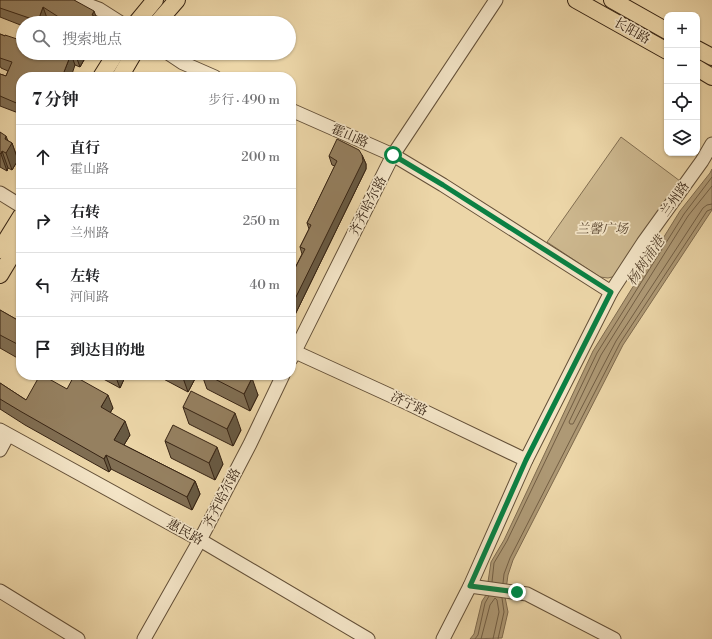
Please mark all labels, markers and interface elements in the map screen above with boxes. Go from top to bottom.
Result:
map controls [664,12,700,156]
button: + [664,12,700,48]
street label: 长阳路 [611,15,653,47]
search box [16,16,296,60]
icon: search [30,27,52,49]
text: 搜索地点 [62,30,122,49]
button: − [664,48,700,84]
button: locate [664,84,700,120]
text: 7 分钟 [32,89,79,111]
text: 步行 · 490 m [208,92,280,108]
button: layers [664,120,700,156]
street label: 霍山路 [329,121,371,151]
text: 直行 [70,139,100,158]
icon: ahead [32,146,54,168]
route start [384,146,402,164]
text: 200 m [241,149,280,165]
text: 霍山路 [70,161,109,177]
street label: 齐齐哈尔路 [346,173,390,239]
street label: 兰州路 [657,178,693,220]
text: 右转 [70,203,100,222]
icon: right [32,210,54,232]
text: 250 m [243,213,280,229]
park label: 兰馨广场 [576,221,629,237]
text: 兰州路 [70,225,109,241]
water label: 杨树浦港 [623,231,670,289]
text: 左转 [70,267,100,286]
icon: left [32,274,54,296]
text: 40 m [250,277,280,293]
text: 河间路 [70,289,109,305]
icon: arrive [32,338,54,360]
text: 到达目的地 [70,341,145,360]
street label: 济宁路 [388,389,430,419]
street label: 齐齐哈尔路 [200,465,244,531]
street label: 惠民路 [164,516,206,548]
route end [508,583,526,601]

